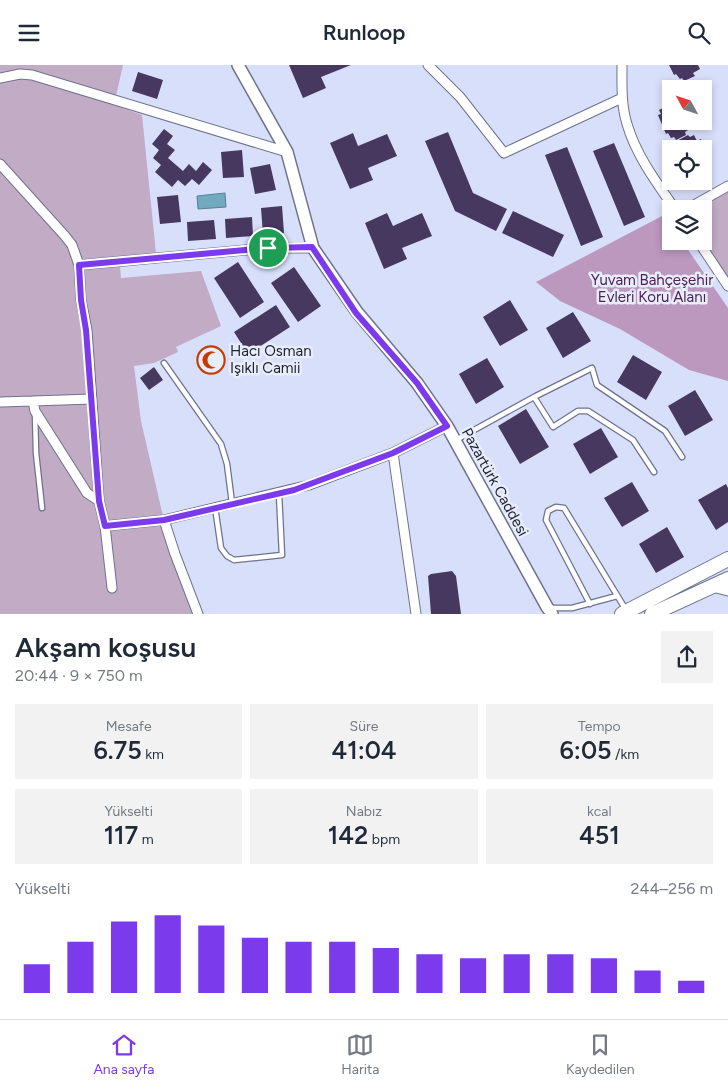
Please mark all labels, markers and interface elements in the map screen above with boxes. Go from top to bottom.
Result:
icon: menu [15,19,43,47]
text: Runloop [323,19,405,46]
icon: search [685,19,713,47]
north arrow [662,80,712,130]
map controls [662,80,712,250]
button: locate [662,140,712,190]
button: layers [662,200,712,250]
pin [247,227,289,269]
icon: arrive [254,234,282,262]
park label: Yuvam Bahçeşehir Evleri Koru Alanı [591,271,713,306]
place label: Hacı Osman Işıklı Camii [230,342,312,377]
mosque icon: Hacı Osman Işıklı Camii [196,345,226,375]
street label: Pazartürk Caddesi [458,425,532,539]
text: Akşam koşusu [15,630,196,664]
button: share [661,631,713,683]
text: 20:44 · 9 × 750 m [15,666,143,685]
text: Mesafe [106,718,152,735]
text: Süre [350,718,378,735]
text: Tempo [578,718,621,735]
text: 6.75 [93,735,142,765]
text: 41:04 [331,735,397,765]
text: 6:05 [560,735,612,765]
text: km [142,746,164,763]
text: /km [612,746,639,763]
text: Yükselti [104,803,153,820]
text: Nabız [346,803,382,820]
text: kcal [587,803,612,820]
text: 117 [104,820,138,850]
text: 142 [328,820,368,850]
text: 451 [579,820,620,850]
text: m [138,831,154,848]
text: bpm [368,831,400,848]
text: Yükselti [15,879,70,898]
text: 244–256 m [631,879,713,898]
tab: Ana sayfa [93,1031,154,1078]
tab: Harita [341,1031,379,1078]
tab: Kaydedilen [566,1031,635,1078]

